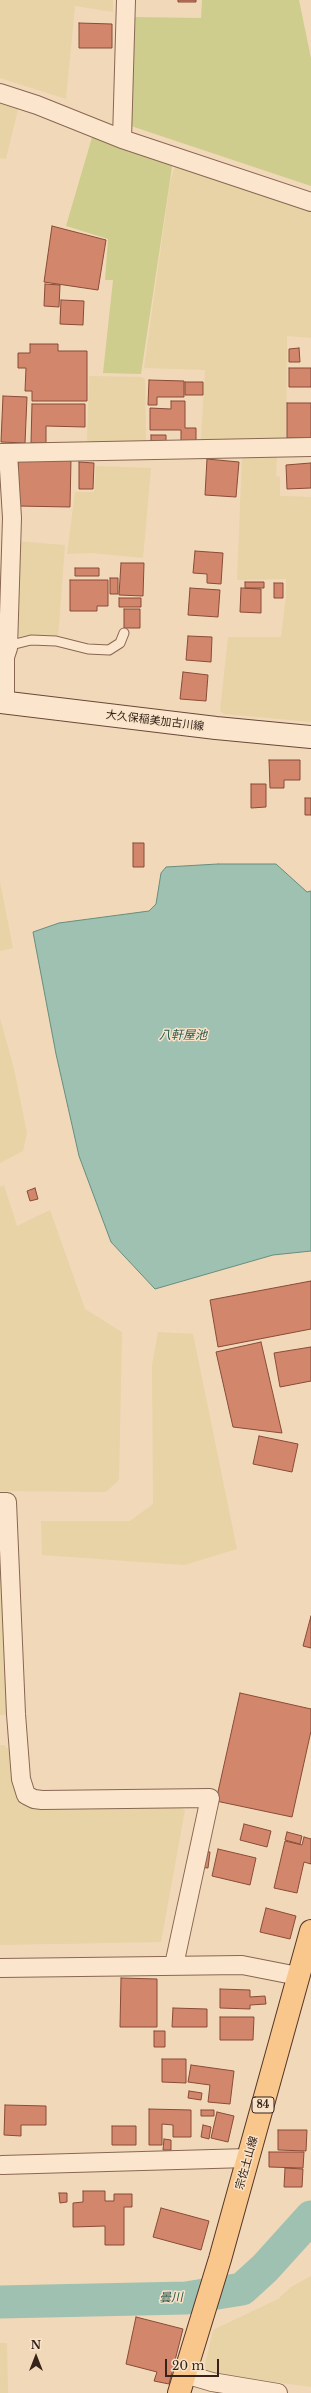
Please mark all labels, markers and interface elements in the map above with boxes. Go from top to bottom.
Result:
street label: 大久保稲美加古川線 [105,708,205,734]
water label: 八軒屋池 [159,1029,207,1043]
road number: 84 [252,2097,274,2113]
street label: 宗佐土山線 [233,2135,261,2191]
water label: 曇川 [159,2290,183,2306]
north arrow [16,2337,56,2377]
text: N [31,2338,41,2352]
scale bar [167,2351,221,2377]
text: 20 m [172,2358,204,2373]

